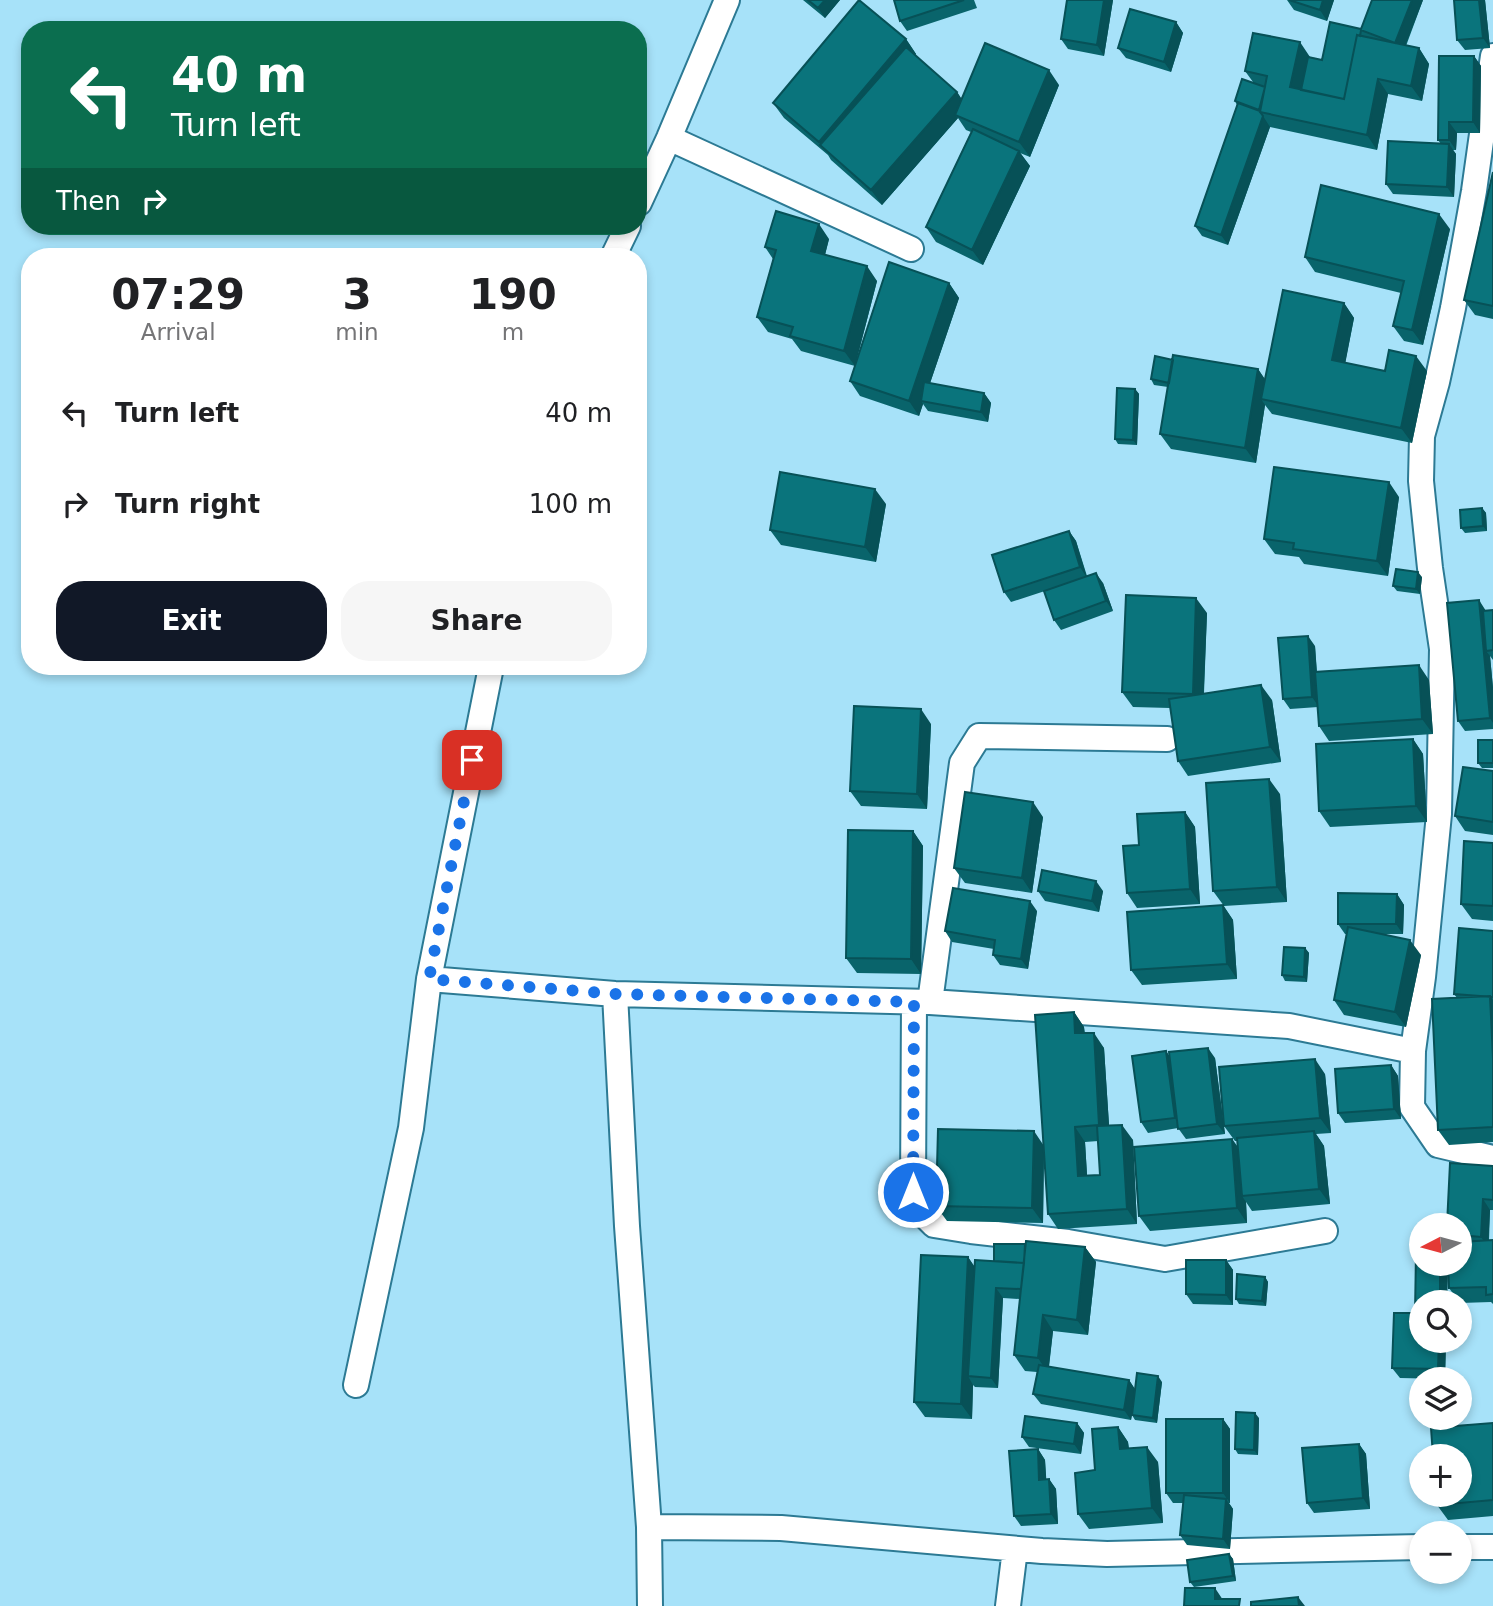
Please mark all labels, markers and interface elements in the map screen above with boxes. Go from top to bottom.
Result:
text: 40 m [171,47,307,104]
icon: left [56,49,147,140]
text: Turn left [171,106,301,144]
icon: right [135,182,173,220]
text: Then [56,186,121,216]
text: 07:29 [111,270,245,319]
text: 3 [342,270,372,319]
text: 190 [469,270,557,319]
text: Arrival [141,319,216,345]
text: min [335,319,379,345]
text: m [502,319,524,345]
icon: left [56,394,94,432]
text: Turn left [115,398,239,428]
text: 40 m [545,398,612,428]
icon: right [56,485,94,523]
text: Turn right [115,489,260,519]
text: 100 m [529,489,612,519]
button: Exit [56,581,327,661]
button: Share [341,581,612,661]
pin [442,730,502,790]
icon: arrive [453,741,491,779]
position arrow [876,1155,950,1229]
north arrow [1409,1213,1472,1276]
map controls [1409,1213,1472,1584]
button: search [1409,1290,1472,1353]
button: layers [1409,1367,1472,1430]
button: + [1409,1444,1472,1507]
button: − [1409,1521,1472,1584]

